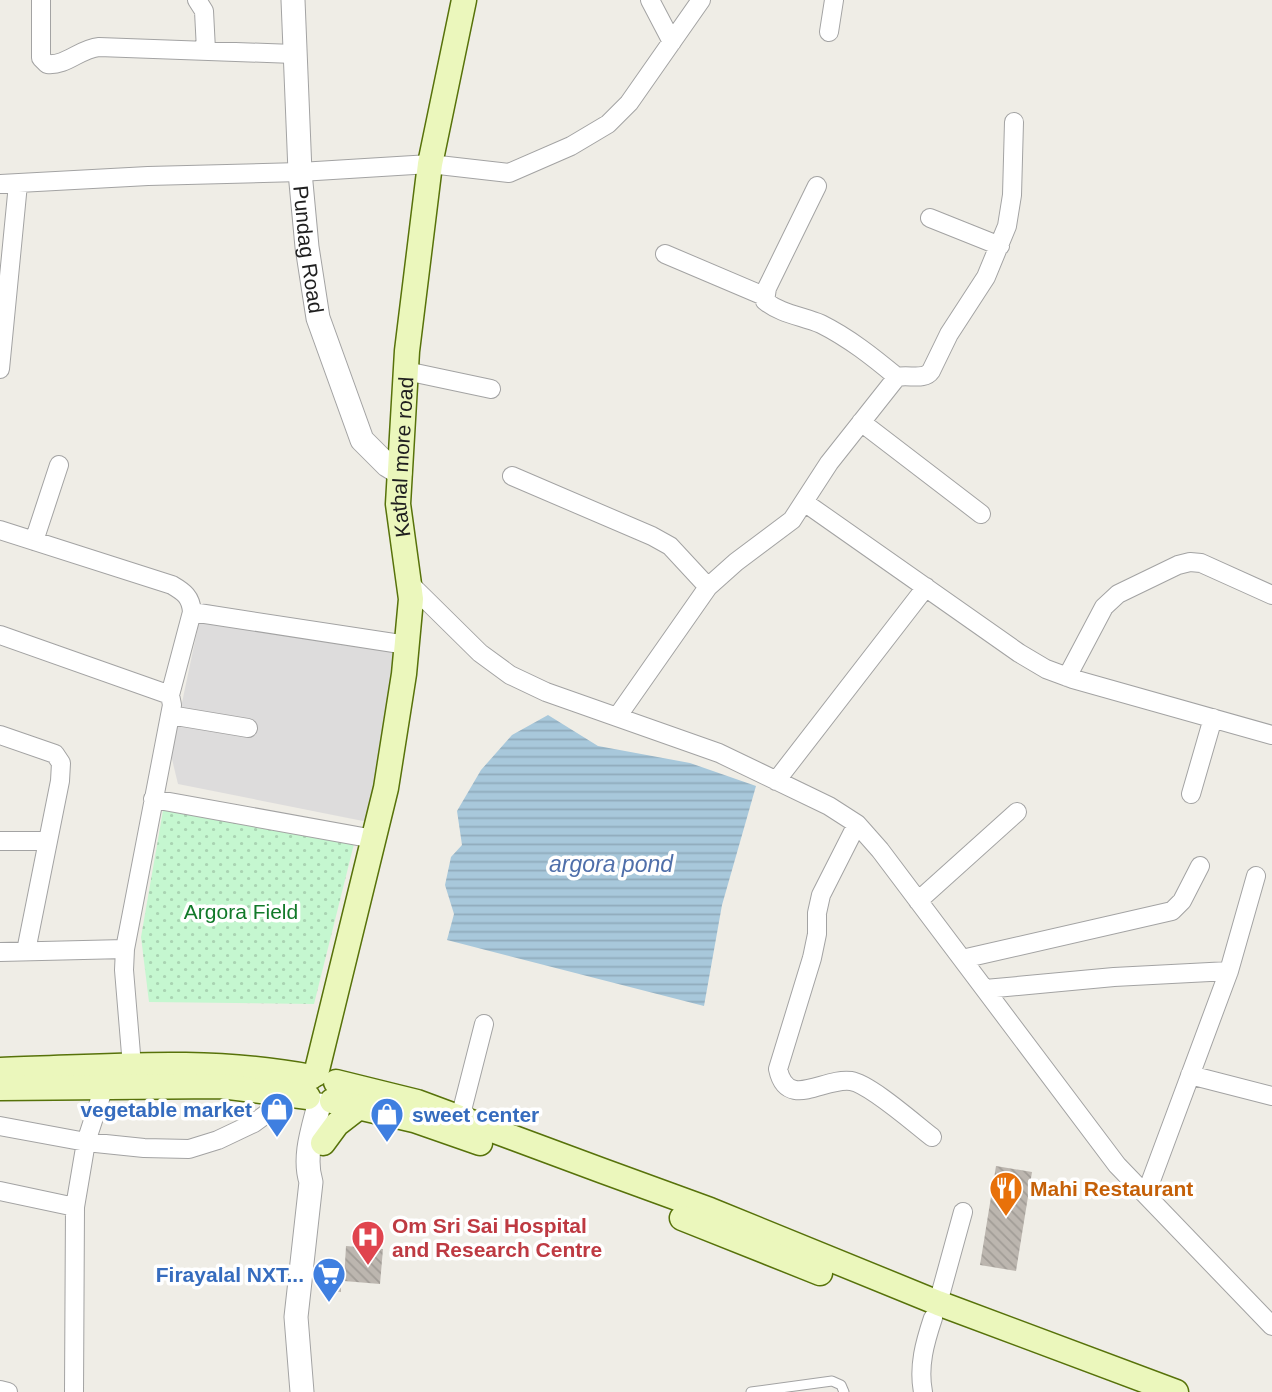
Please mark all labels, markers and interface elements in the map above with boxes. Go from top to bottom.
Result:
street label: Pundag Road [290,184,329,315]
street label: Kathal more road [386,376,417,539]
water label: argora pond [549,851,674,877]
park label: Argora Field [184,900,298,923]
shop icon: vegetable market [258,1090,296,1139]
shop icon: sweet center [368,1095,406,1144]
place label: vegetable market [80,1098,252,1121]
place label: sweet center [412,1103,539,1126]
restaurant icon: Mahi Restaurant [987,1169,1025,1218]
place label: Mahi Restaurant [1030,1177,1193,1200]
place label: Om Sri Sai Hospital and Research Centre [392,1214,602,1261]
hospital icon: Om Sri Sai Hospital and Research Centre [349,1218,387,1267]
supermarket icon: Firayalal NXT... [310,1255,348,1304]
place label: Firayalal NXT... [156,1263,304,1286]

